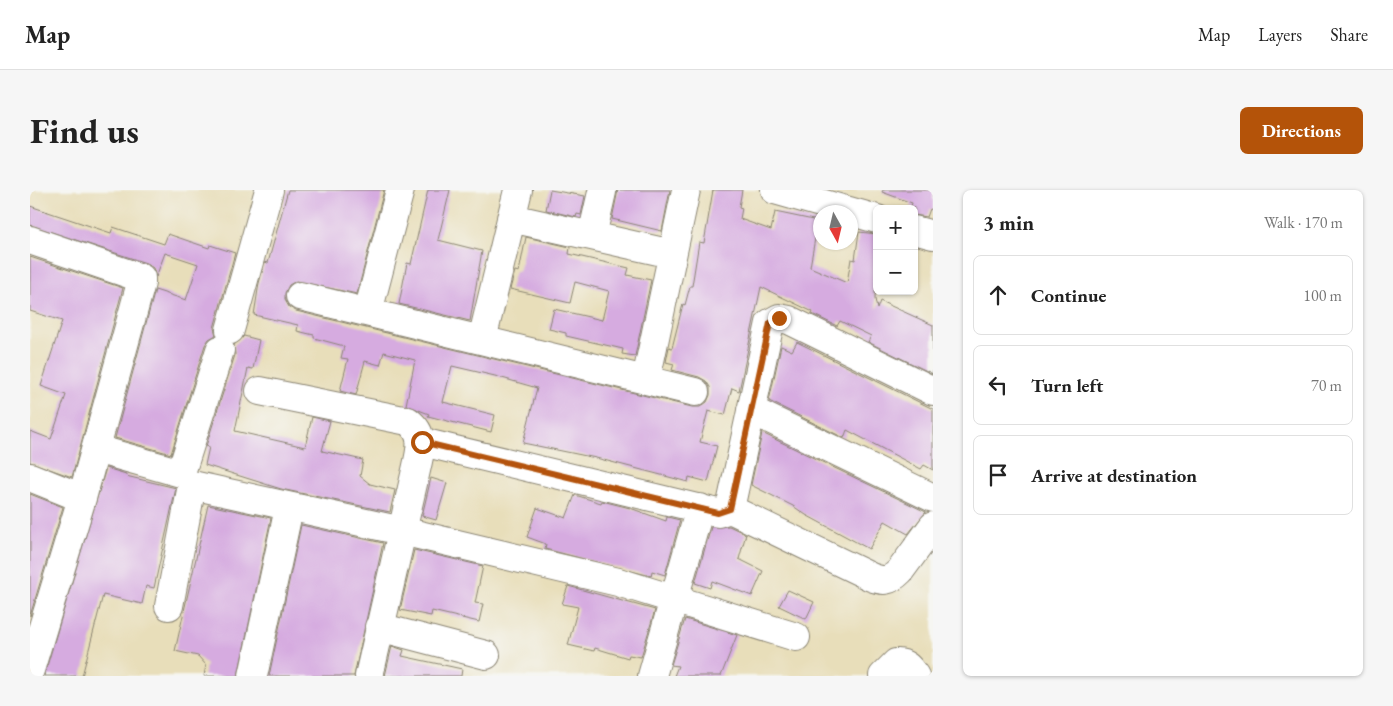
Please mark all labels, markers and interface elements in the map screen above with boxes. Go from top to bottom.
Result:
text: Map [25,19,70,50]
text: Map [1198,23,1230,46]
text: Layers [1258,23,1302,46]
text: Share [1330,23,1368,46]
button: Directions [1240,107,1363,154]
text: Find us [30,108,139,153]
north arrow [813,205,858,250]
map controls [873,205,918,295]
button: + [873,205,918,250]
text: 3 min [983,209,1034,236]
text: Walk · 170 m [1264,212,1343,233]
button: − [873,250,918,295]
icon: ahead [984,281,1012,309]
text: Continue [1031,283,1106,308]
text: 100 m [1303,285,1342,306]
route end [768,307,791,330]
icon: left [984,371,1012,399]
text: Turn left [1031,373,1103,398]
text: 70 m [1311,375,1342,396]
route start [411,431,434,454]
icon: arrive [984,461,1012,489]
text: Arrive at destination [1031,463,1197,488]

